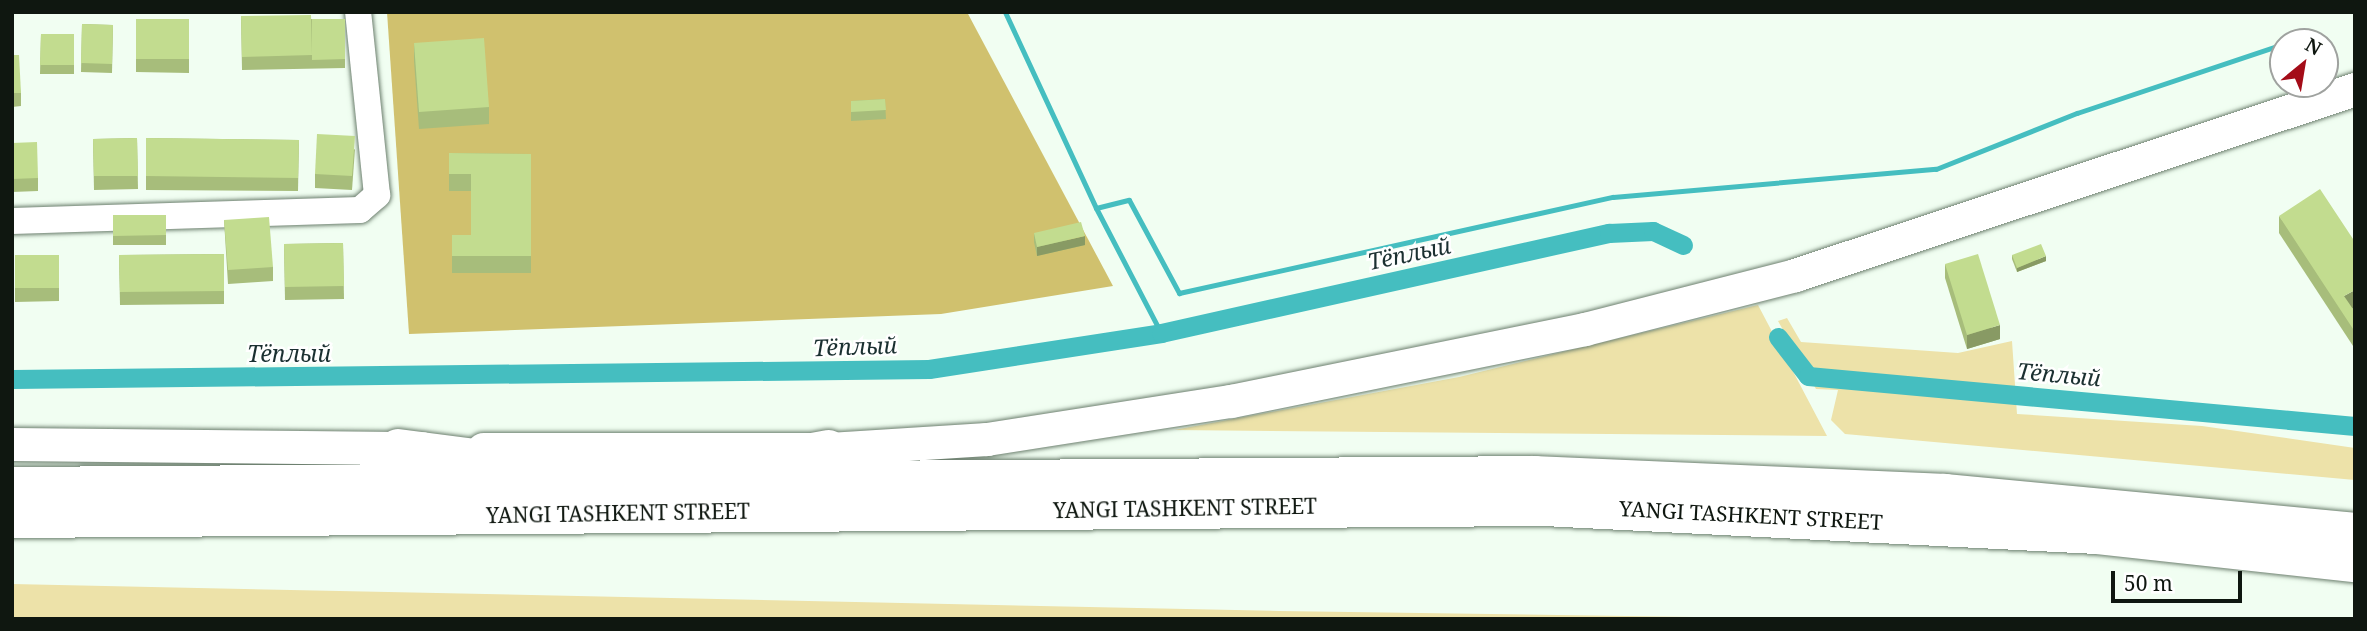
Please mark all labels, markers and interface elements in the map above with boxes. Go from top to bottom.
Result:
north arrow [2269,28,2339,98]
text: N [2301,32,2326,62]
water label: Тёплый [1365,231,1453,275]
water label: Тёплый [812,331,898,361]
water label: Тёплый [247,339,331,367]
water label: Тёплый [2016,357,2102,391]
street label: YANGI TASHKENT STREET [1053,493,1317,523]
street label: YANGI TASHKENT STREET [1619,496,1883,534]
street label: YANGI TASHKENT STREET [486,498,750,528]
scale bar [2115,558,2246,602]
text: 50 m [2124,569,2173,597]

